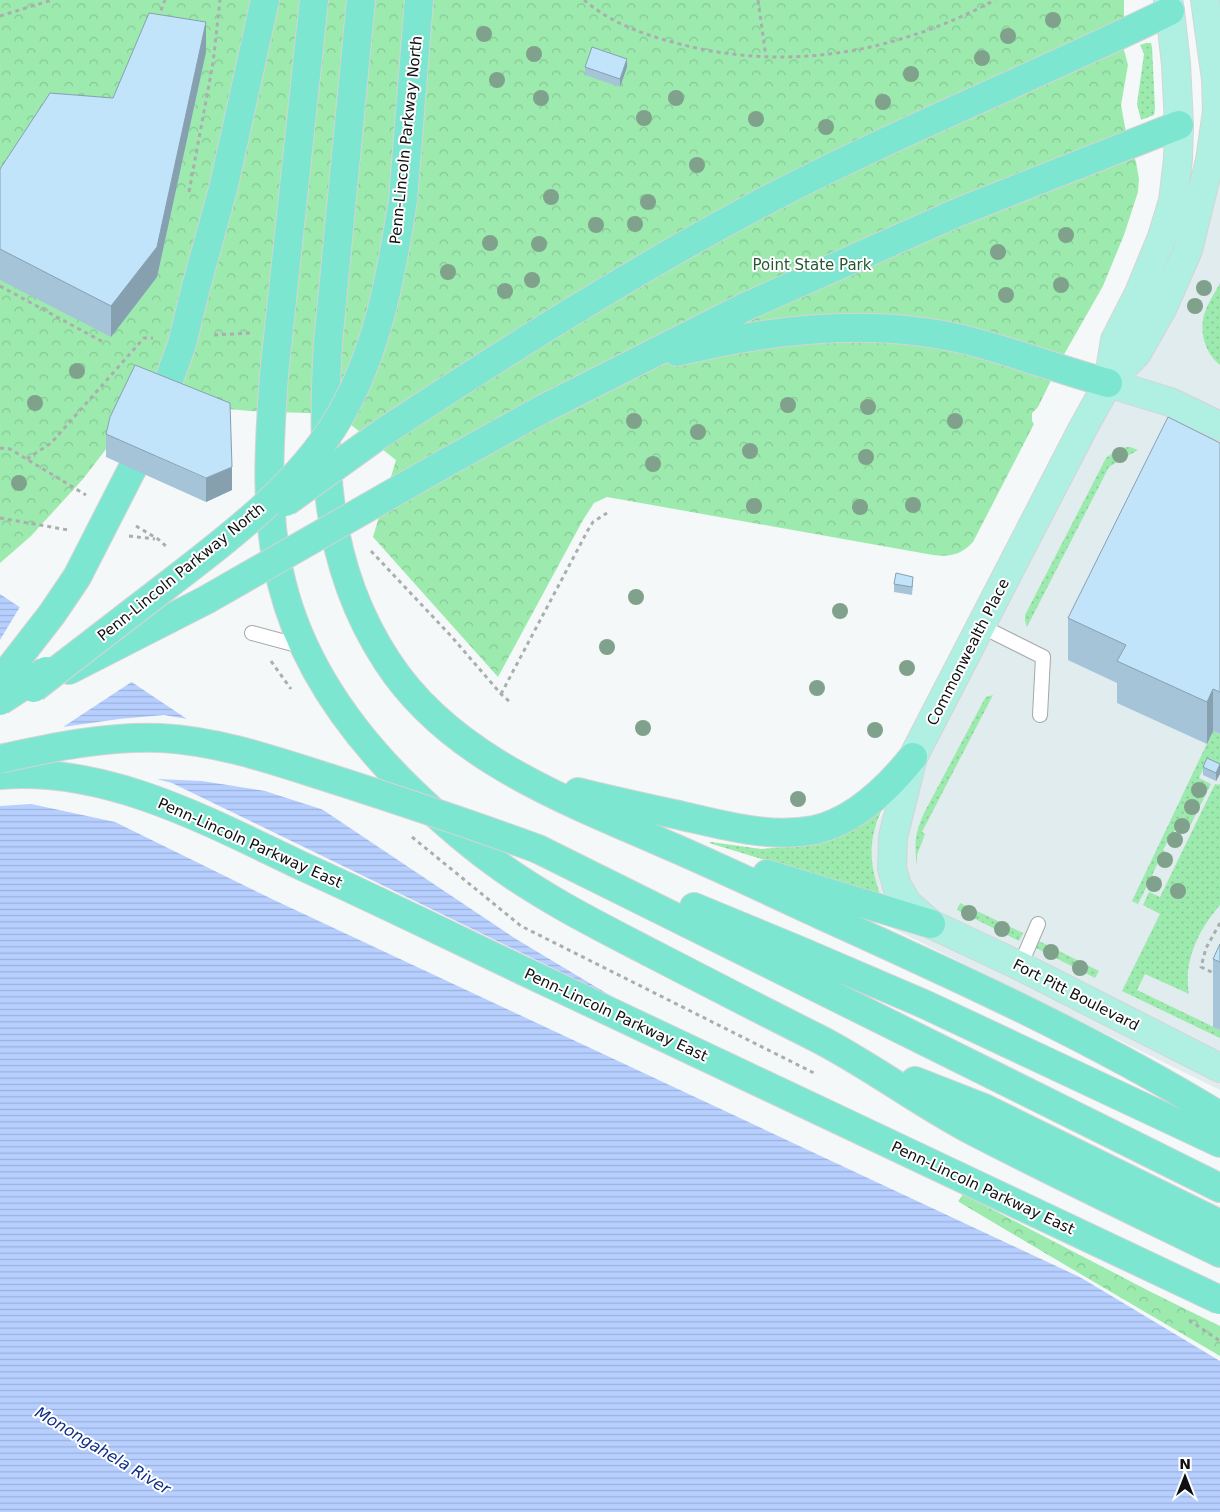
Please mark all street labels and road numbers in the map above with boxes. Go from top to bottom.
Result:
street label: Penn-Lincoln Parkway North [386,35,426,245]
street label: Penn-Lincoln Parkway North [94,499,268,645]
street label: Commonwealth Place [923,576,1013,728]
street label: Penn-Lincoln Parkway East [155,794,345,892]
street label: Fort Pitt Boulevard [1010,955,1142,1035]
street label: Penn-Lincoln Parkway East [522,965,711,1065]
street label: Penn-Lincoln Parkway East [889,1138,1078,1238]

